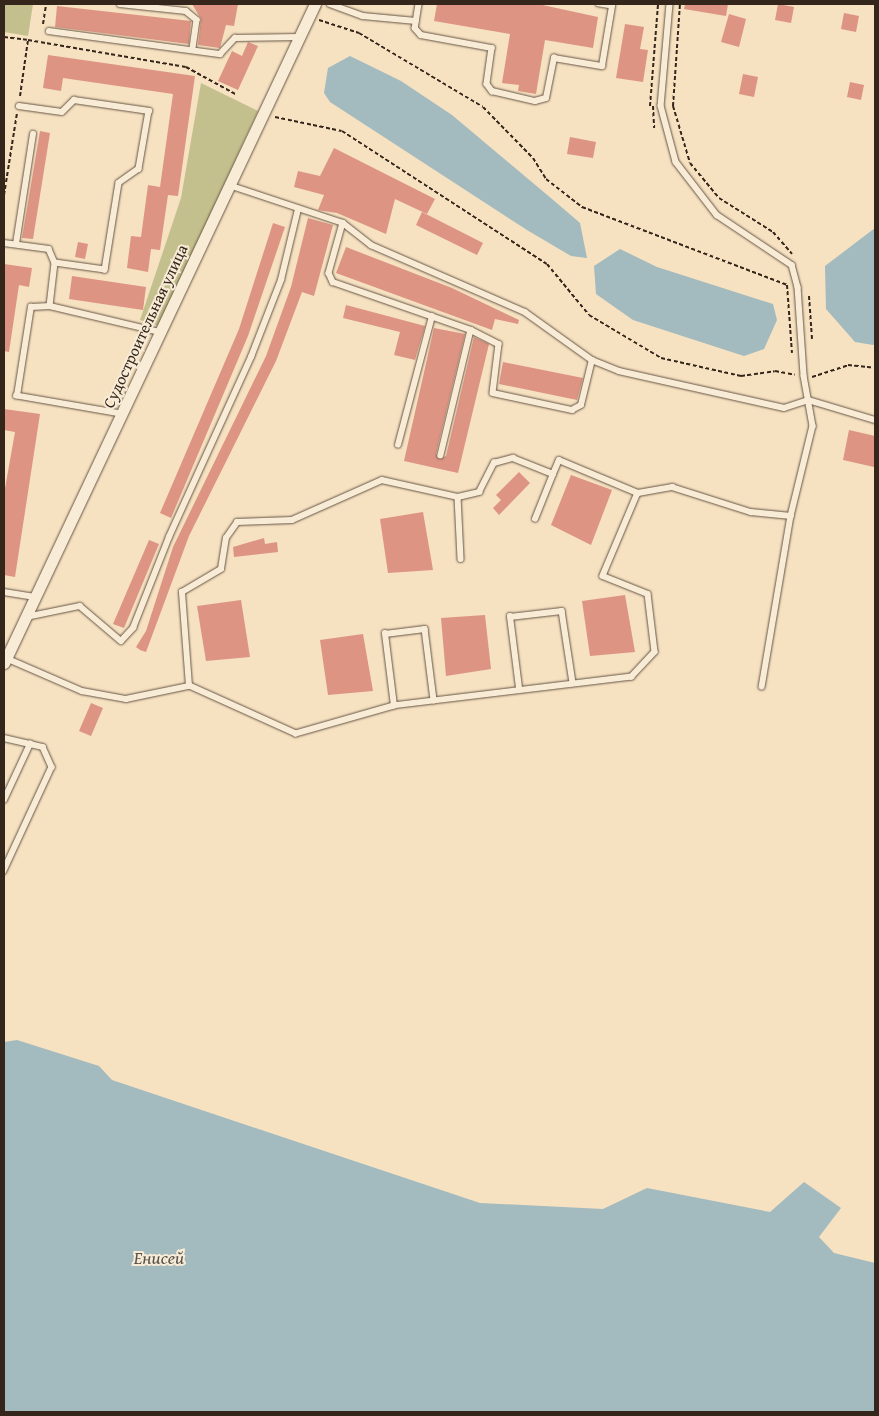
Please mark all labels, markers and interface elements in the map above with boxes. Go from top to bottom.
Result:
street label: Судостроительная улица [99,241,191,411]
water label: Енисей [134,1247,184,1269]

